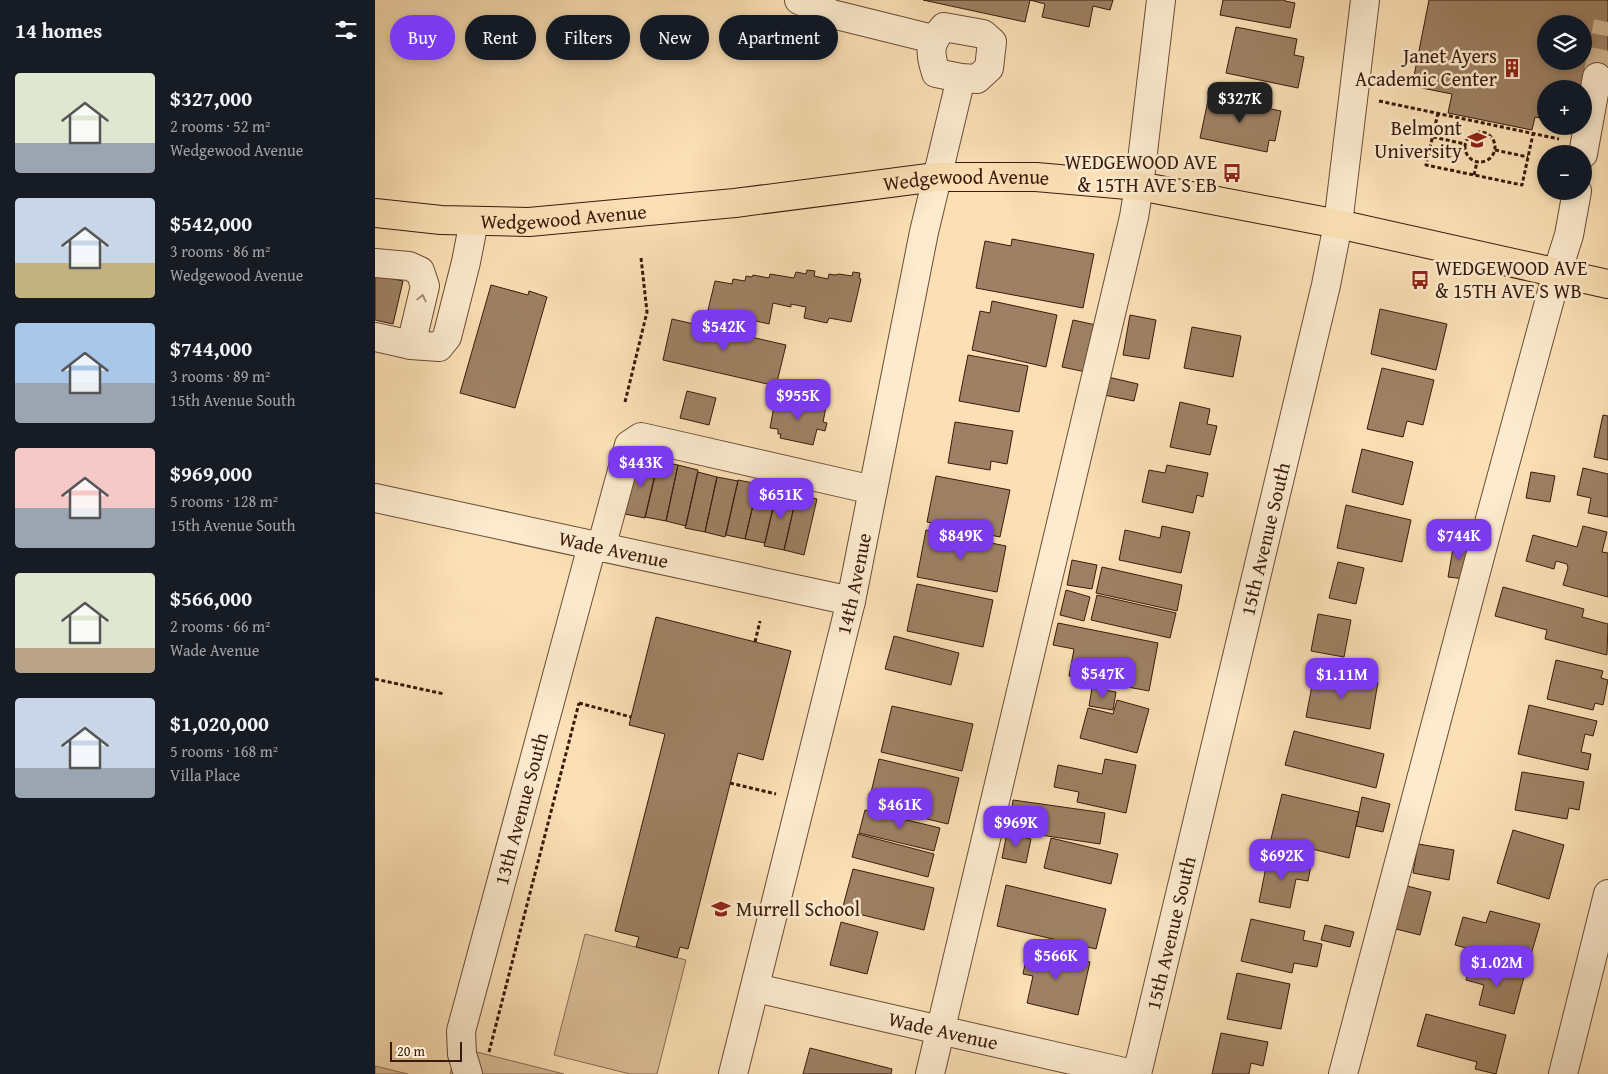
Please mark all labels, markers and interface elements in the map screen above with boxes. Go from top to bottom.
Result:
text: 14 homes [15,15,102,46]
chip: Buy [390,15,455,60]
chip: Rent [465,15,536,60]
chip: Filters [546,15,630,60]
chip: New [640,15,709,60]
chip: Apartment [719,15,838,60]
map controls [1537,15,1592,200]
button: layers [1537,15,1592,70]
icon: filters [332,16,360,44]
place label: Janet Ayers Academic Center [1355,41,1497,93]
building icon: Janet Ayers Academic Center [1501,57,1523,79]
button: + [1537,80,1592,135]
pin: $327K [1205,82,1275,124]
text: $327,000 [170,83,252,114]
text: $327K [1218,86,1262,110]
icon: home [55,93,115,153]
place label: Belmont University [1374,113,1462,165]
text: 2 rooms · 52 m² [170,114,270,138]
school or university icon: Belmont University [1466,129,1488,151]
text: Wedgewood Avenue [170,138,303,162]
button: − [1537,145,1592,200]
place label: WEDGEWOOD AVE & 15TH AVE S EB [1065,147,1217,199]
street label: Wedgewood Avenue [881,162,1051,198]
bus stop icon: WEDGEWOOD AVE & 15TH AVE S EB [1221,162,1243,184]
street label: Wedgewood Avenue [480,196,648,236]
text: $542,000 [170,208,252,239]
icon: home [55,218,115,278]
text: 3 rooms · 86 m² [170,239,270,263]
place label: WEDGEWOOD AVE & 15TH AVE S WB [1435,253,1587,305]
text: Wedgewood Avenue [170,263,303,287]
bus stop icon: WEDGEWOOD AVE & 15TH AVE S WB [1409,269,1431,291]
one-way arrow [416,293,427,302]
pin: $542K [689,310,759,352]
text: $542K [702,314,746,338]
text: $744,000 [170,333,252,364]
icon: home [55,343,115,403]
text: 3 rooms · 89 m² [170,364,270,388]
pin: $955K [763,378,833,421]
text: $955K [776,383,820,407]
text: 15th Avenue South [170,388,296,412]
pin: $443K [606,446,676,488]
text: $443K [619,450,663,474]
text: $969,000 [170,458,252,489]
street label: 15th Avenue South [1232,459,1297,619]
icon: home [55,468,115,528]
pin: $651K [746,478,816,520]
text: $651K [759,482,803,506]
text: 5 rooms · 128 m² [170,489,278,513]
text: 15th Avenue South [170,513,296,537]
pin: $849K [926,518,996,561]
pin: $744K [1424,518,1494,561]
street label: Wade Avenue [556,523,671,575]
text: $849K [939,523,983,547]
text: $744K [1437,523,1481,547]
street label: 14th Avenue [828,530,878,638]
text: $566,000 [170,583,252,614]
icon: home [55,593,115,653]
text: 2 rooms · 66 m² [170,614,270,638]
text: Wade Avenue [170,638,259,662]
pin: $547K [1068,656,1138,699]
pin: $1.11M [1301,658,1383,700]
text: $547K [1081,661,1125,685]
text: $1.11M [1316,662,1368,686]
text: $1,020,000 [170,708,269,739]
icon: home [55,718,115,778]
street label: 13th Avenue South [486,729,555,888]
text: 5 rooms · 168 m² [170,739,278,763]
text: Villa Place [170,763,240,787]
pin: $461K [865,788,935,830]
text: $461K [878,792,922,816]
pin: $969K [981,806,1051,848]
text: $969K [994,810,1038,834]
pin: $692K [1247,838,1317,881]
text: $692K [1260,843,1304,867]
street label: 15th Avenue South [1138,853,1203,1013]
place label: Murrell School [736,894,860,923]
school or university icon: Murrell School [710,898,732,920]
pin: $566K [1021,938,1091,981]
text: $566K [1034,943,1078,967]
pin: $1.02M [1456,946,1538,988]
text: $1.02M [1471,950,1523,974]
street label: Wade Avenue [886,1004,1001,1057]
scale bar [390,1039,463,1062]
text: 20 m [397,1041,425,1061]

